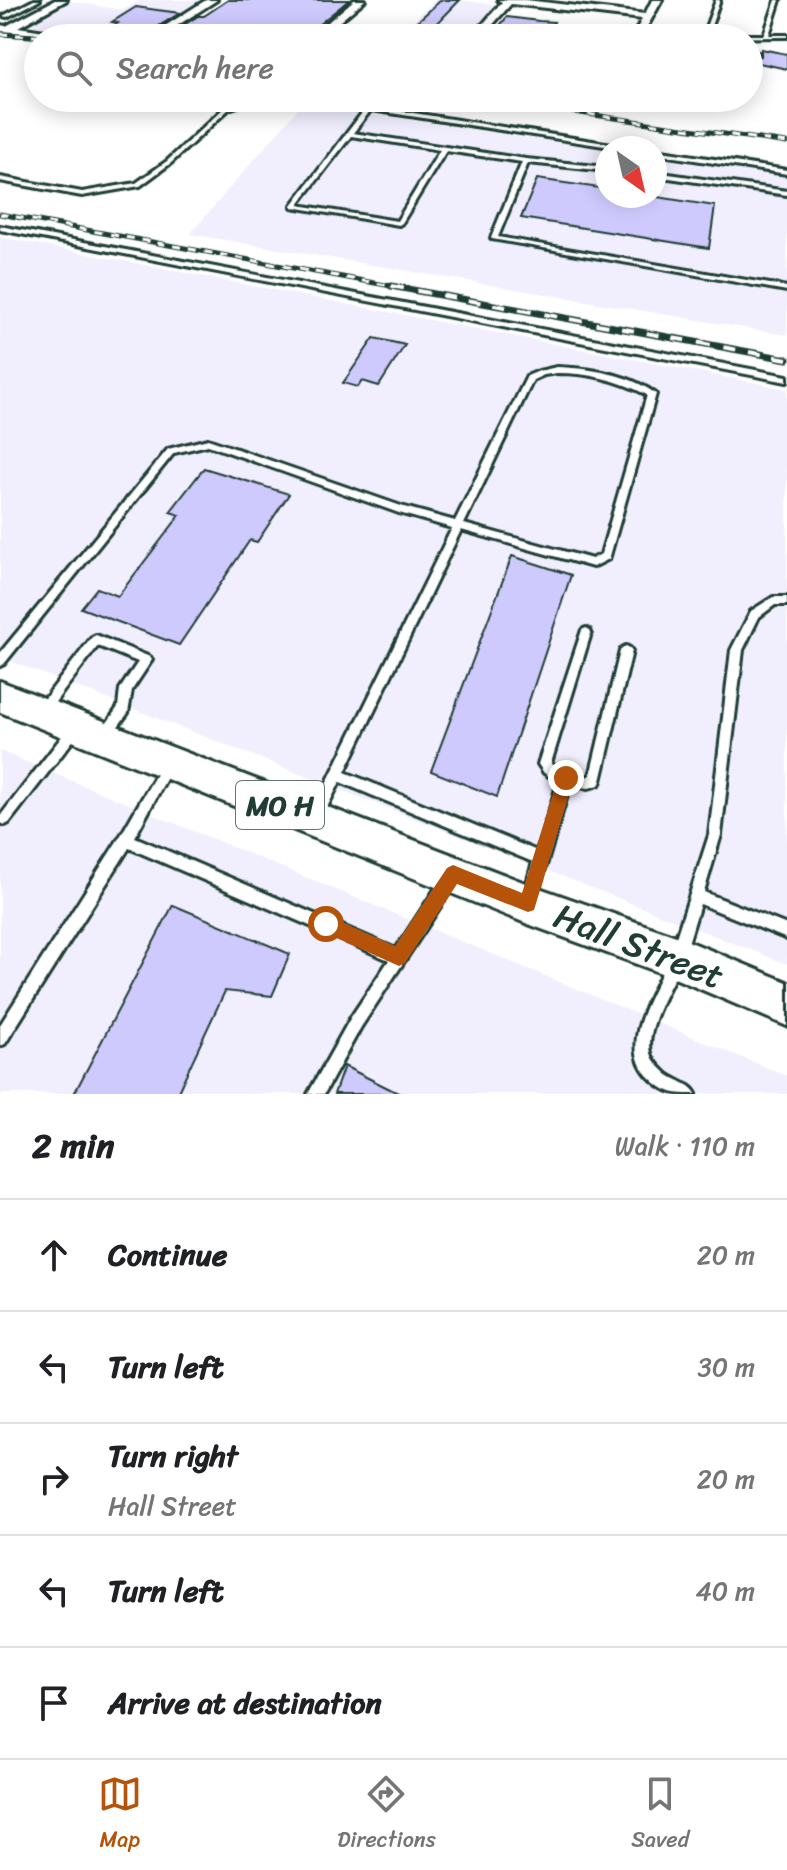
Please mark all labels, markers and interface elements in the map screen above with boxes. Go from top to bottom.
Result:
search box [24,24,763,112]
text: Search here [116,41,274,95]
icon: search [52,46,96,90]
north arrow [595,136,667,208]
route end [548,760,584,796]
road number: MO H [236,781,324,829]
street label: Hall Street [544,884,734,1008]
route start [308,906,344,942]
text: 2 min [32,1116,114,1176]
text: Walk · 110 m [615,1123,755,1169]
text: Continue [108,1228,227,1282]
text: 20 m [697,1232,755,1278]
icon: ahead [32,1233,76,1277]
text: Turn left [108,1340,224,1394]
text: 30 m [698,1344,755,1390]
icon: left [32,1345,76,1389]
text: Turn right [108,1429,238,1483]
text: 20 m [697,1456,755,1502]
icon: right [32,1457,76,1501]
text: Hall Street [108,1483,237,1529]
text: Turn left [108,1564,224,1618]
text: 40 m [696,1568,755,1614]
icon: left [32,1569,76,1613]
text: Arrive at destination [108,1676,382,1730]
icon: arrive [32,1681,76,1725]
tab: Map [98,1772,142,1859]
tab: Directions [337,1772,436,1859]
tab: Saved [631,1772,689,1859]

